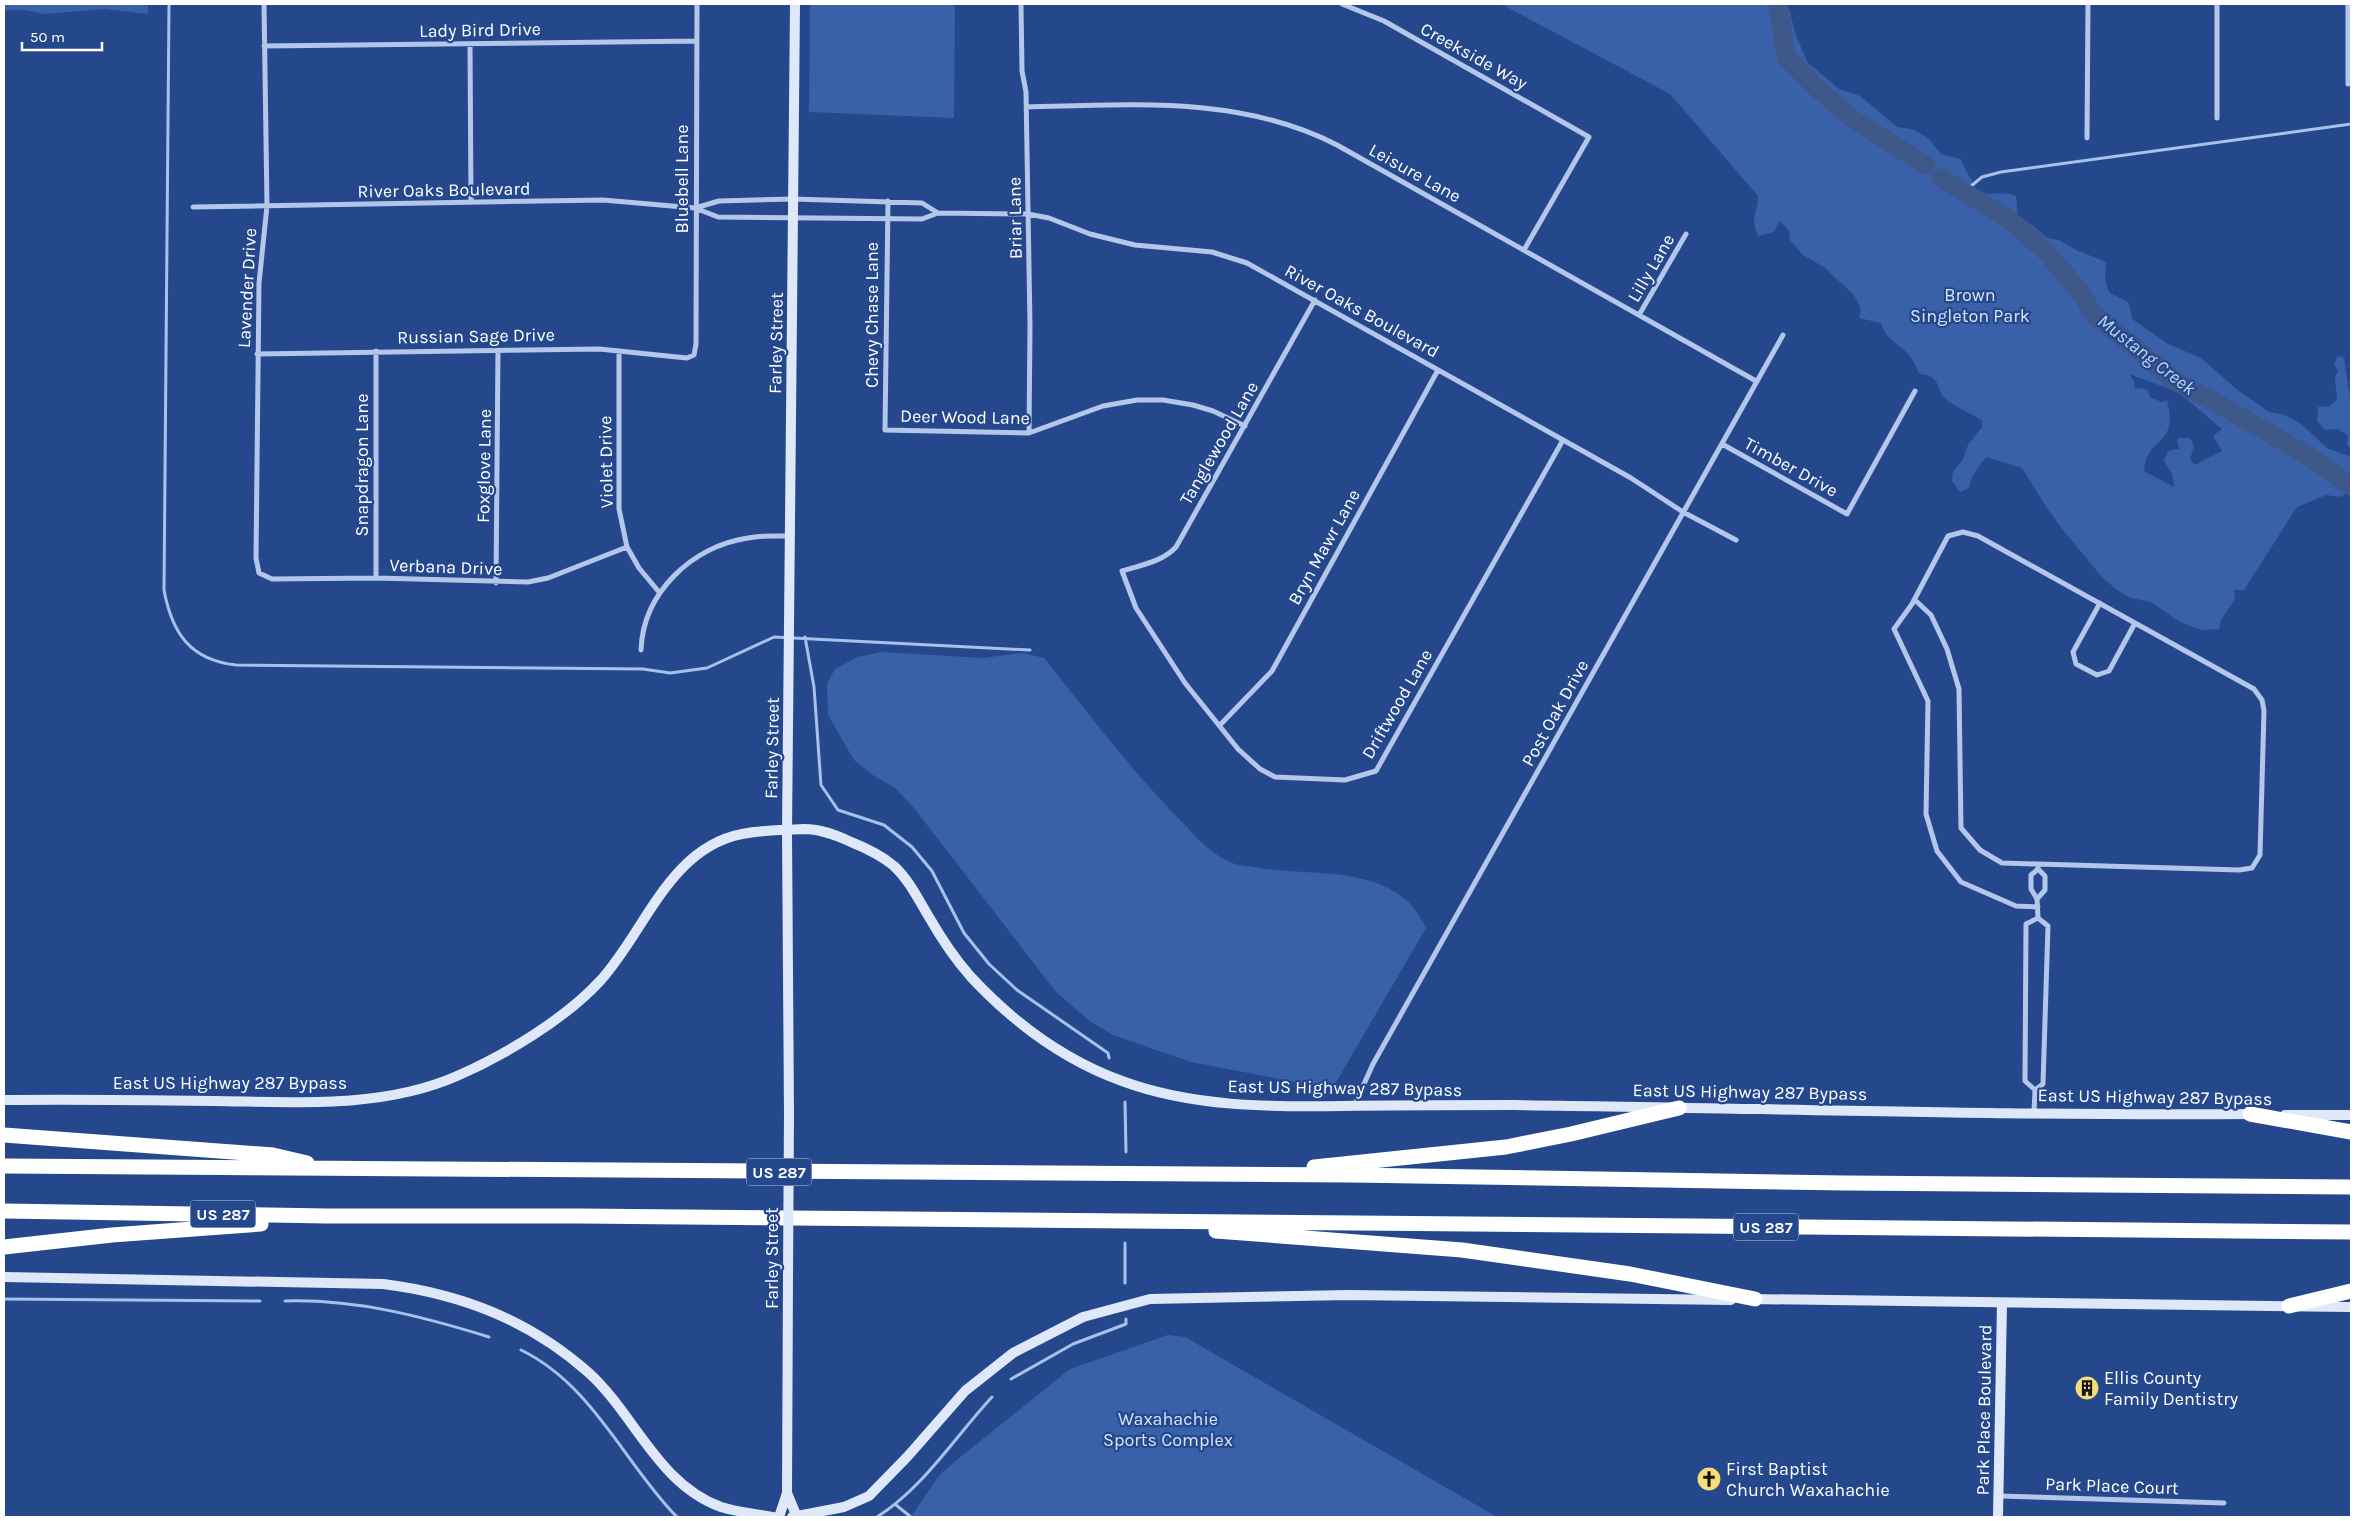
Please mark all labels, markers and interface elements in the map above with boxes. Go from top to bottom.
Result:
street label: Lady Bird Drive [419,18,541,42]
street label: Creekside Way [1417,18,1532,95]
scale bar [22,20,102,52]
text: 50 m [30,28,65,46]
street label: Bluebell Lane [671,124,693,234]
street label: Leisure Lane [1365,139,1465,207]
street label: River Oaks Boulevard [357,177,531,203]
street label: Briar Lane [1003,177,1027,259]
street label: Lavender Drive [233,227,261,349]
street label: Lilly Lane [1623,230,1679,306]
street label: Chevy Chase Lane [861,242,883,388]
street label: River Oaks Boulevard [1281,259,1443,363]
park label: Brown Singleton Park [1910,284,2030,327]
street label: Farley Street [764,292,788,394]
water label: Mustang Creek [2093,310,2200,400]
street label: Russian Sage Drive [397,324,555,348]
street label: Tanglewood Lane [1175,377,1263,509]
street label: Snapdragon Lane [351,394,373,536]
street label: Deer Wood Lane [900,405,1030,429]
street label: Foxglove Lane [472,409,496,523]
street label: Violet Drive [594,415,618,509]
street label: Timber Drive [1740,432,1842,502]
street label: Bryn Mawr Lane [1283,485,1365,609]
street label: Verbana Drive [389,554,503,580]
street label: Driftwood Lane [1357,645,1437,763]
street label: Post Oak Drive [1517,656,1593,770]
street label: Farley Street [760,697,784,799]
street label: East US Highway 287 Bypass [113,1072,347,1094]
street label: East US Highway 287 Bypass [1228,1075,1462,1101]
street label: East US Highway 287 Bypass [1633,1079,1867,1105]
street label: East US Highway 287 Bypass [2038,1084,2272,1110]
road number: US 287 [746,1158,812,1186]
road number: US 287 [190,1200,256,1228]
street label: Farley Street [761,1207,783,1309]
road number: US 287 [1734,1214,1798,1240]
street label: Park Place Boulevard [1972,1324,1996,1496]
place label: Ellis County Family Dentistry [2104,1367,2239,1410]
building icon: Ellis County Family Dentistry [2074,1375,2100,1401]
park label: Waxahachie Sports Complex [1103,1408,1233,1451]
place label: First Baptist Church Waxahachie [1726,1458,1890,1501]
church icon: First Baptist Church Waxahachie [1696,1466,1722,1492]
street label: Park Place Court [2045,1473,2179,1499]

